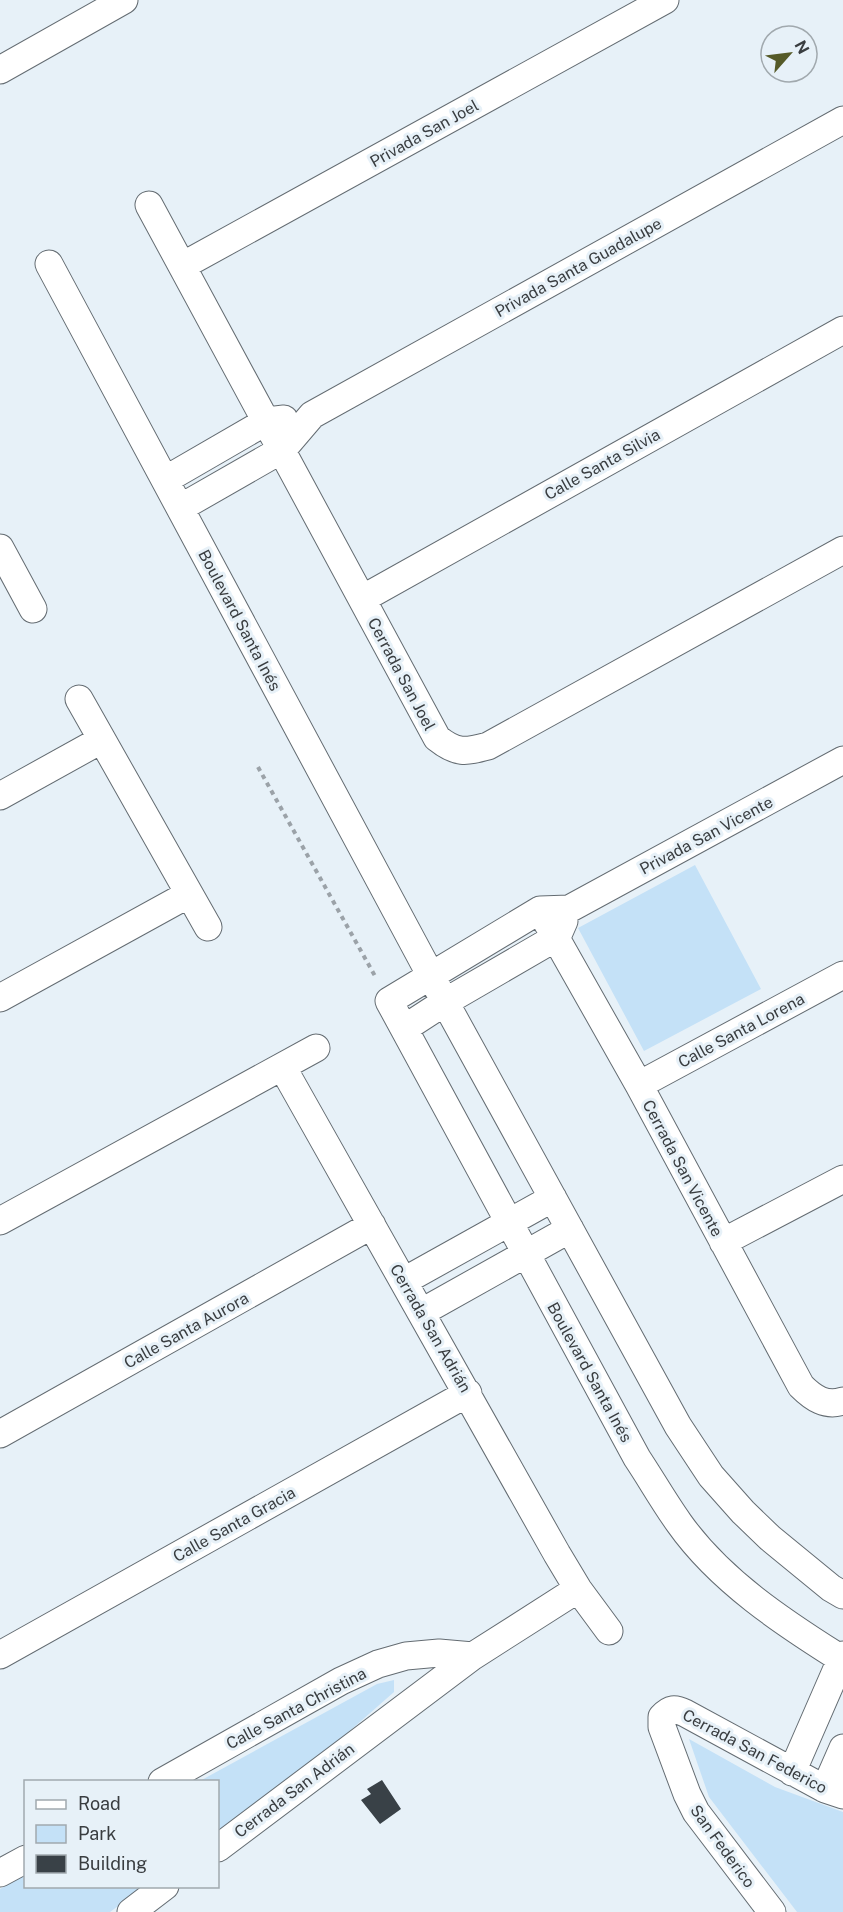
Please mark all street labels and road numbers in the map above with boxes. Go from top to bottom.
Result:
street label: Privada San Joel [367,96,482,171]
street label: Privada Santa Guadalupe [492,214,665,321]
street label: Calle Santa Silvia [541,425,663,504]
street label: Boulevard Santa Inés [194,546,285,694]
street label: Cerrada San Joel [364,614,439,734]
street label: Privada San Vicente [636,792,776,879]
street label: Calle Santa Lorena [675,989,808,1072]
street label: Cerrada San Vicente [638,1097,727,1240]
street label: Cerrada San Adrián [386,1261,475,1396]
street label: Calle Santa Aurora [121,1288,252,1373]
street label: Boulevard Santa Inés [543,1299,636,1446]
street label: Calle Santa Gracia [170,1483,299,1566]
street label: Calle Santa Christina [223,1664,369,1753]
street label: Cerrada San Federico [679,1705,830,1798]
street label: Cerrada San Adrián [231,1739,358,1842]
street label: San Federico [686,1801,759,1891]

